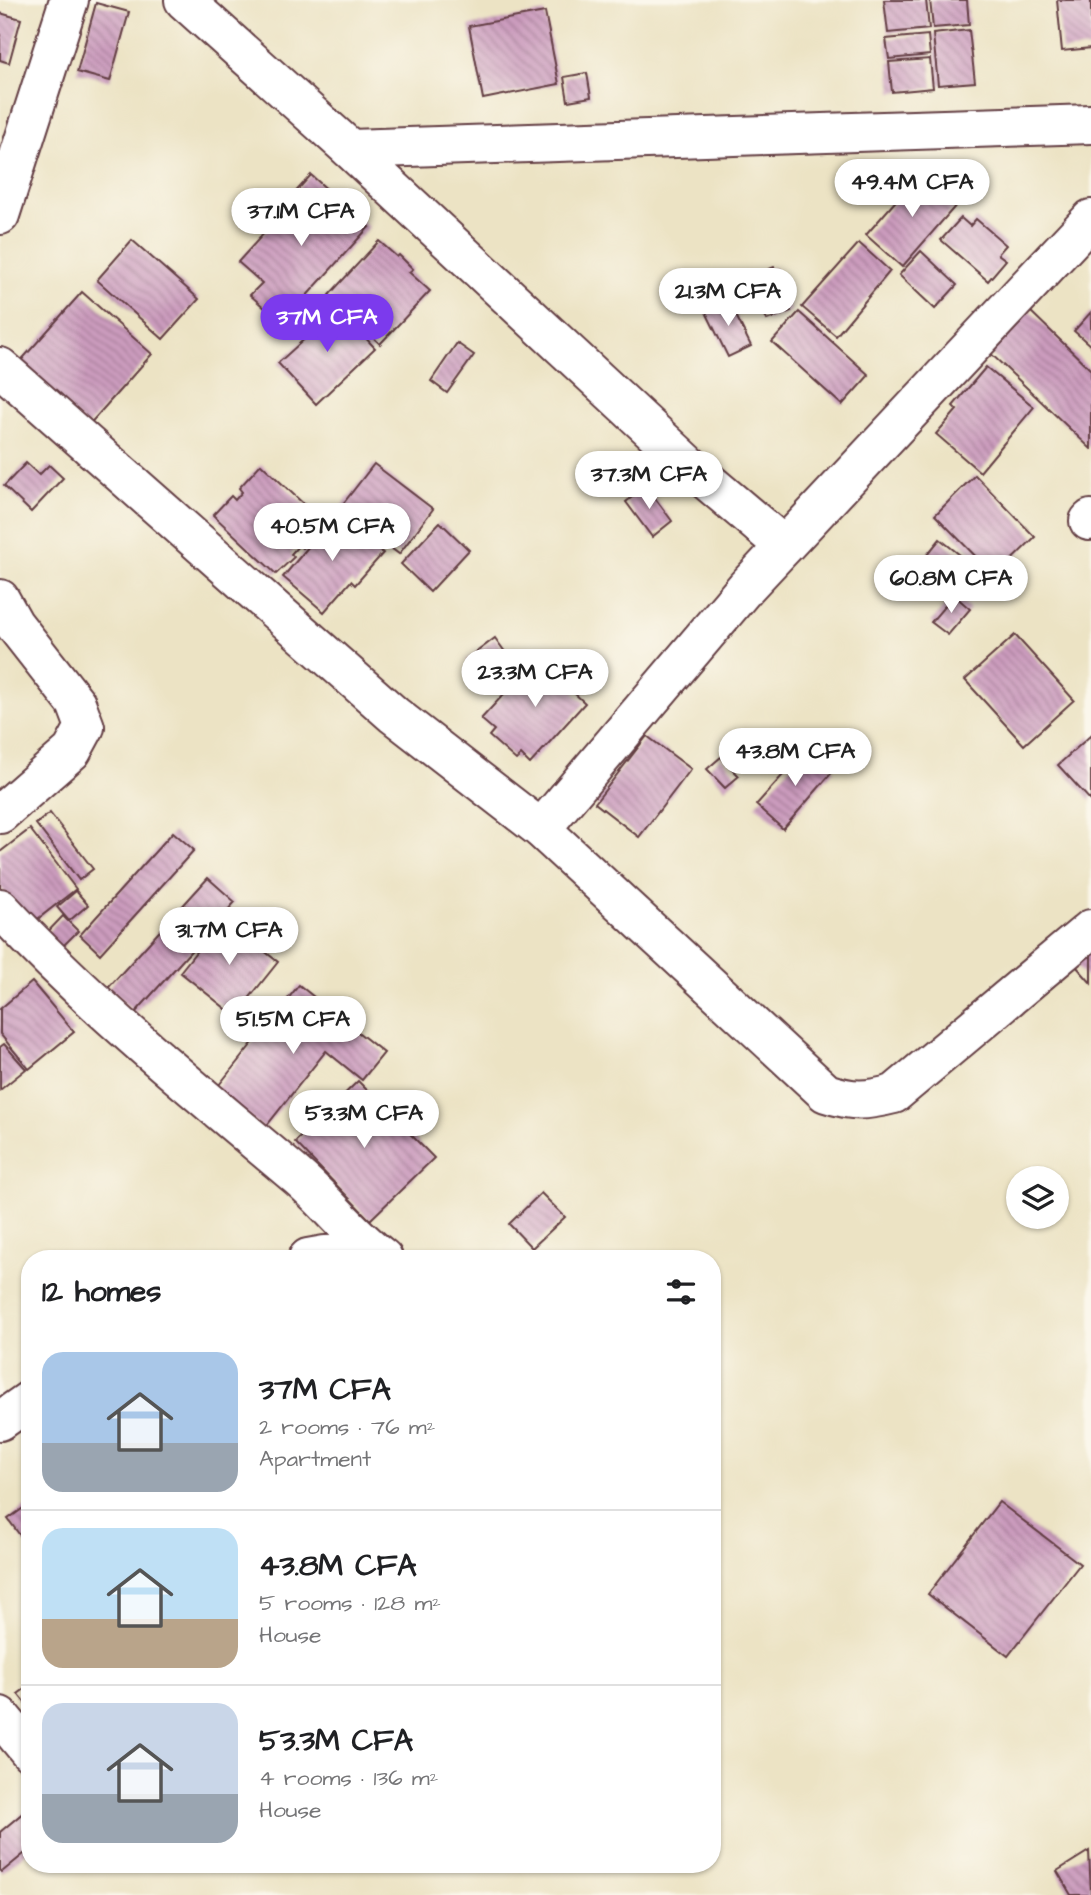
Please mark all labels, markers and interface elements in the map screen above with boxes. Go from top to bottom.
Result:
pin: 49.4M CFA [832,160,992,219]
text: 49.4M CFA [851,166,973,198]
pin: 37.1M CFA [221,188,381,248]
text: 37.1M CFA [247,195,355,227]
pin: 21.3M CFA [648,268,808,328]
text: 21.3M CFA [675,275,781,307]
pin: 37M CFA [262,294,392,354]
text: 37M CFA [276,301,378,333]
pin: 37.3M CFA [569,452,729,511]
text: 37.3M CFA [591,458,707,490]
pin: 40.5M CFA [252,504,412,563]
text: 40.5M CFA [270,510,394,542]
pin: 60.8M CFA [871,556,1031,615]
text: 60.8M CFA [890,562,1012,594]
pin: 23.3M CFA [455,650,615,709]
text: 23.3M CFA [478,656,592,688]
pin: 43.8M CFA [715,728,875,788]
text: 43.8M CFA [735,735,855,767]
pin: 31.7M CFA [149,908,309,967]
text: 31.7M CFA [175,914,283,946]
pin: 51.5M CFA [213,996,373,1056]
text: 51.5M CFA [236,1003,350,1035]
pin: 53.3M CFA [284,1090,444,1150]
text: 53.3M CFA [305,1097,423,1129]
map controls [1006,1166,1069,1229]
button: layers [1006,1166,1069,1229]
text: 12 homes [42,1271,161,1313]
icon: filters [662,1273,700,1311]
text: 37M CFA [259,1369,391,1411]
icon: home [98,1380,182,1464]
text: 2 rooms · 76 m² [259,1411,435,1443]
text: Apartment [259,1443,371,1475]
text: 43.8M CFA [259,1545,416,1587]
icon: home [98,1556,182,1640]
text: 5 rooms · 128 m² [259,1587,441,1619]
text: House [259,1619,322,1651]
text: 53.3M CFA [259,1720,413,1762]
icon: home [98,1731,182,1815]
text: 4 rooms · 136 m² [259,1762,438,1794]
text: House [259,1794,322,1826]

